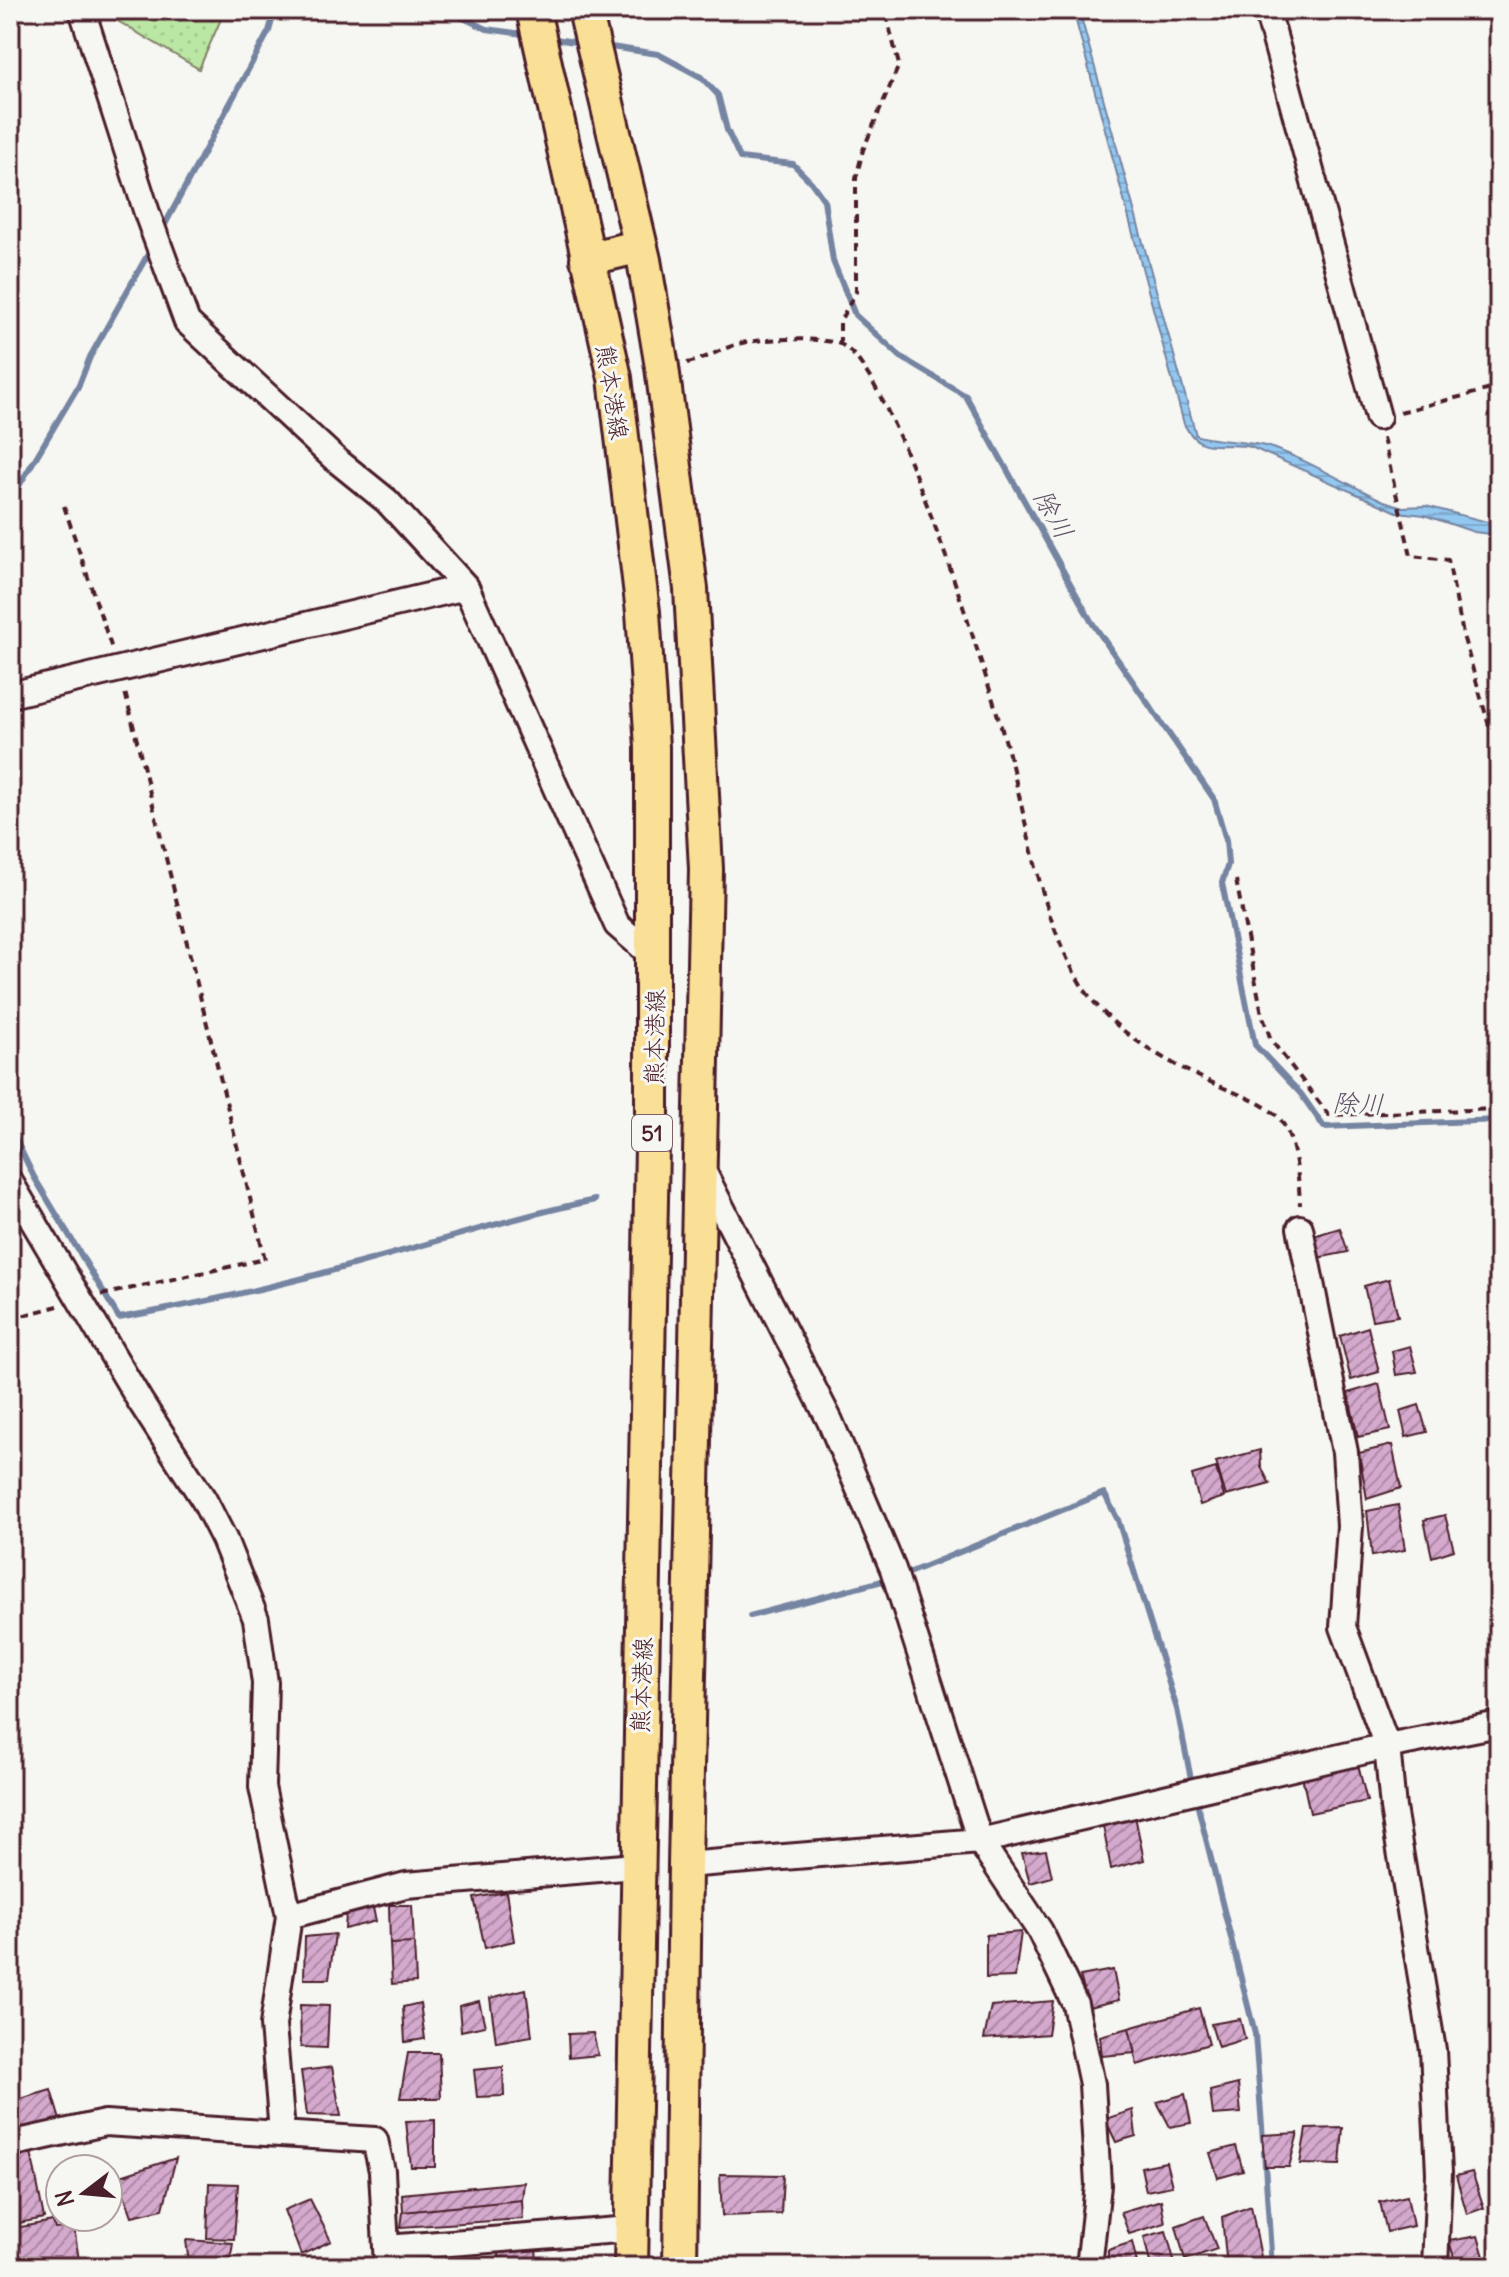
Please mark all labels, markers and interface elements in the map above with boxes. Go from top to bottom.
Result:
street label: 熊本港線 [591,342,635,442]
water label: 除川 [1027,483,1081,545]
street label: 熊本港線 [638,989,670,1085]
water label: 除川 [1331,1086,1385,1120]
road number: 51 [632,1115,672,1151]
street label: 熊本港線 [624,1637,658,1733]
north arrow [44,2153,124,2233]
text: N [49,2187,80,2210]

